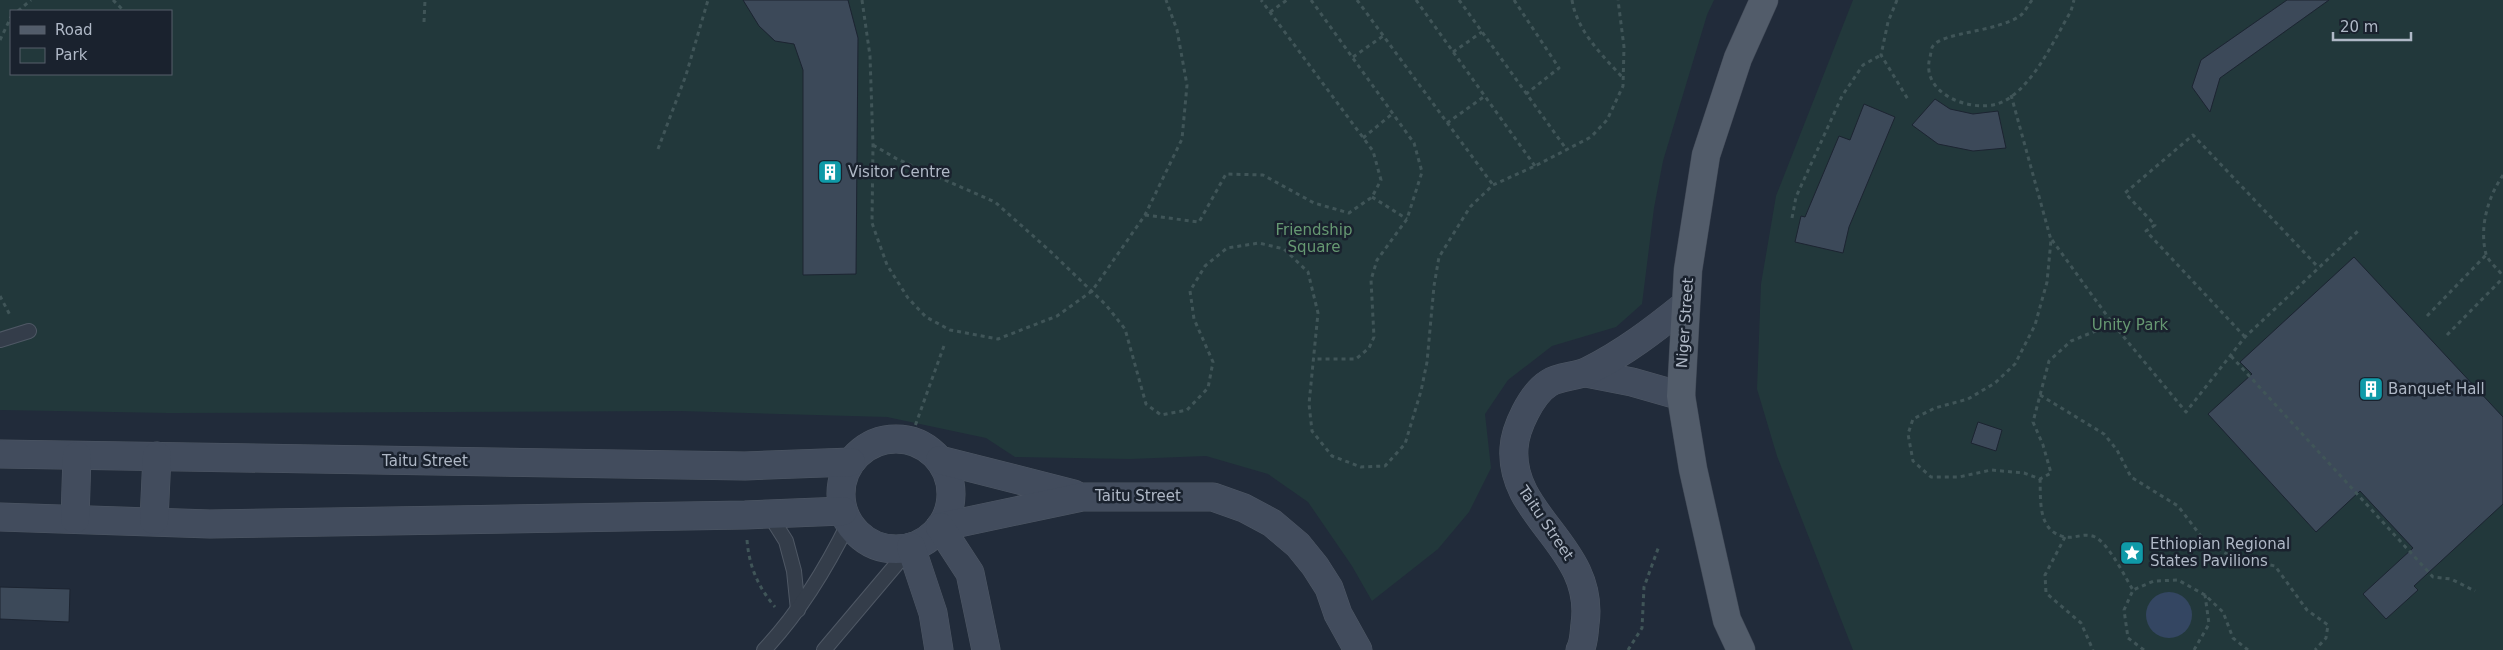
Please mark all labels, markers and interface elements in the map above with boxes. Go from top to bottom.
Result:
legend [10,10,172,75]
scale bar [2333,10,2410,42]
text: 20 m [2340,18,2378,36]
text: Road [55,21,93,39]
text: Park [55,46,88,64]
building icon: Visitor Centre [817,159,843,185]
place label: Visitor Centre [848,163,950,181]
park label: Friendship Square [1275,221,1353,256]
street label: Niger Street [1673,277,1697,369]
park label: Unity Park [2092,316,2169,334]
building icon: Banquet Hall [2358,376,2384,402]
place label: Banquet Hall [2388,380,2485,398]
street label: Taitu Street [381,452,468,470]
street label: Taitu Street [1514,482,1578,564]
street label: Taitu Street [1094,487,1181,505]
place label: Ethiopian Regional States Pavilions [2150,535,2290,570]
place icon: Ethiopian Regional States Pavilions [2119,540,2145,566]

